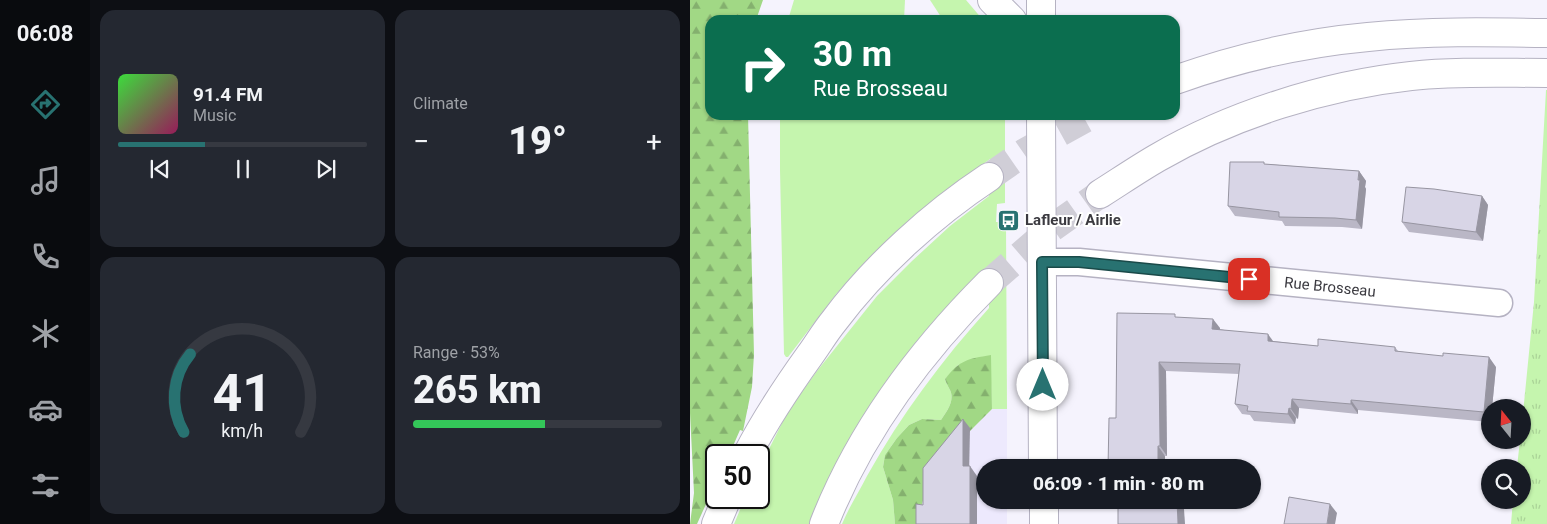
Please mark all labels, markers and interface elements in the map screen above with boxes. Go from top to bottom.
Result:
text: 06:08 [17,21,73,46]
text: 30 m [813,34,892,75]
icon: right [730,35,795,100]
text: Rue Brosseau [813,76,948,101]
text: 91.4 FM [193,83,263,106]
icon: directions [28,87,63,122]
text: Climate [413,94,468,113]
text: Music [193,106,236,125]
text: 19° [508,119,567,163]
text: − [413,125,429,158]
text: + [646,125,662,158]
icon: previous [146,155,174,183]
icon: pause [229,155,257,183]
icon: next [312,155,340,183]
icon: music [28,163,63,198]
bus stop icon: Lafleur / Airlie [997,208,1021,232]
place label: Lafleur / Airlie [1025,211,1121,229]
icon: phone [28,239,63,274]
pin [1228,258,1270,300]
icon: arrive [1235,265,1263,293]
street label: Rue Brosseau [1283,273,1377,301]
icon: climate [28,316,63,351]
text: Range · 53% [413,343,500,362]
position arrow [1016,358,1068,410]
text: 41 [213,363,272,424]
text: 265 km [413,368,542,412]
icon: car [28,392,63,427]
north arrow [1481,399,1531,449]
map controls [1481,399,1531,509]
text: km/h [222,420,263,441]
speed limit sign: 50 [705,444,770,509]
button: search [1481,459,1531,509]
icon: filters [28,468,63,503]
text: 06:09 · 1 min · 80 m [1033,472,1204,495]

